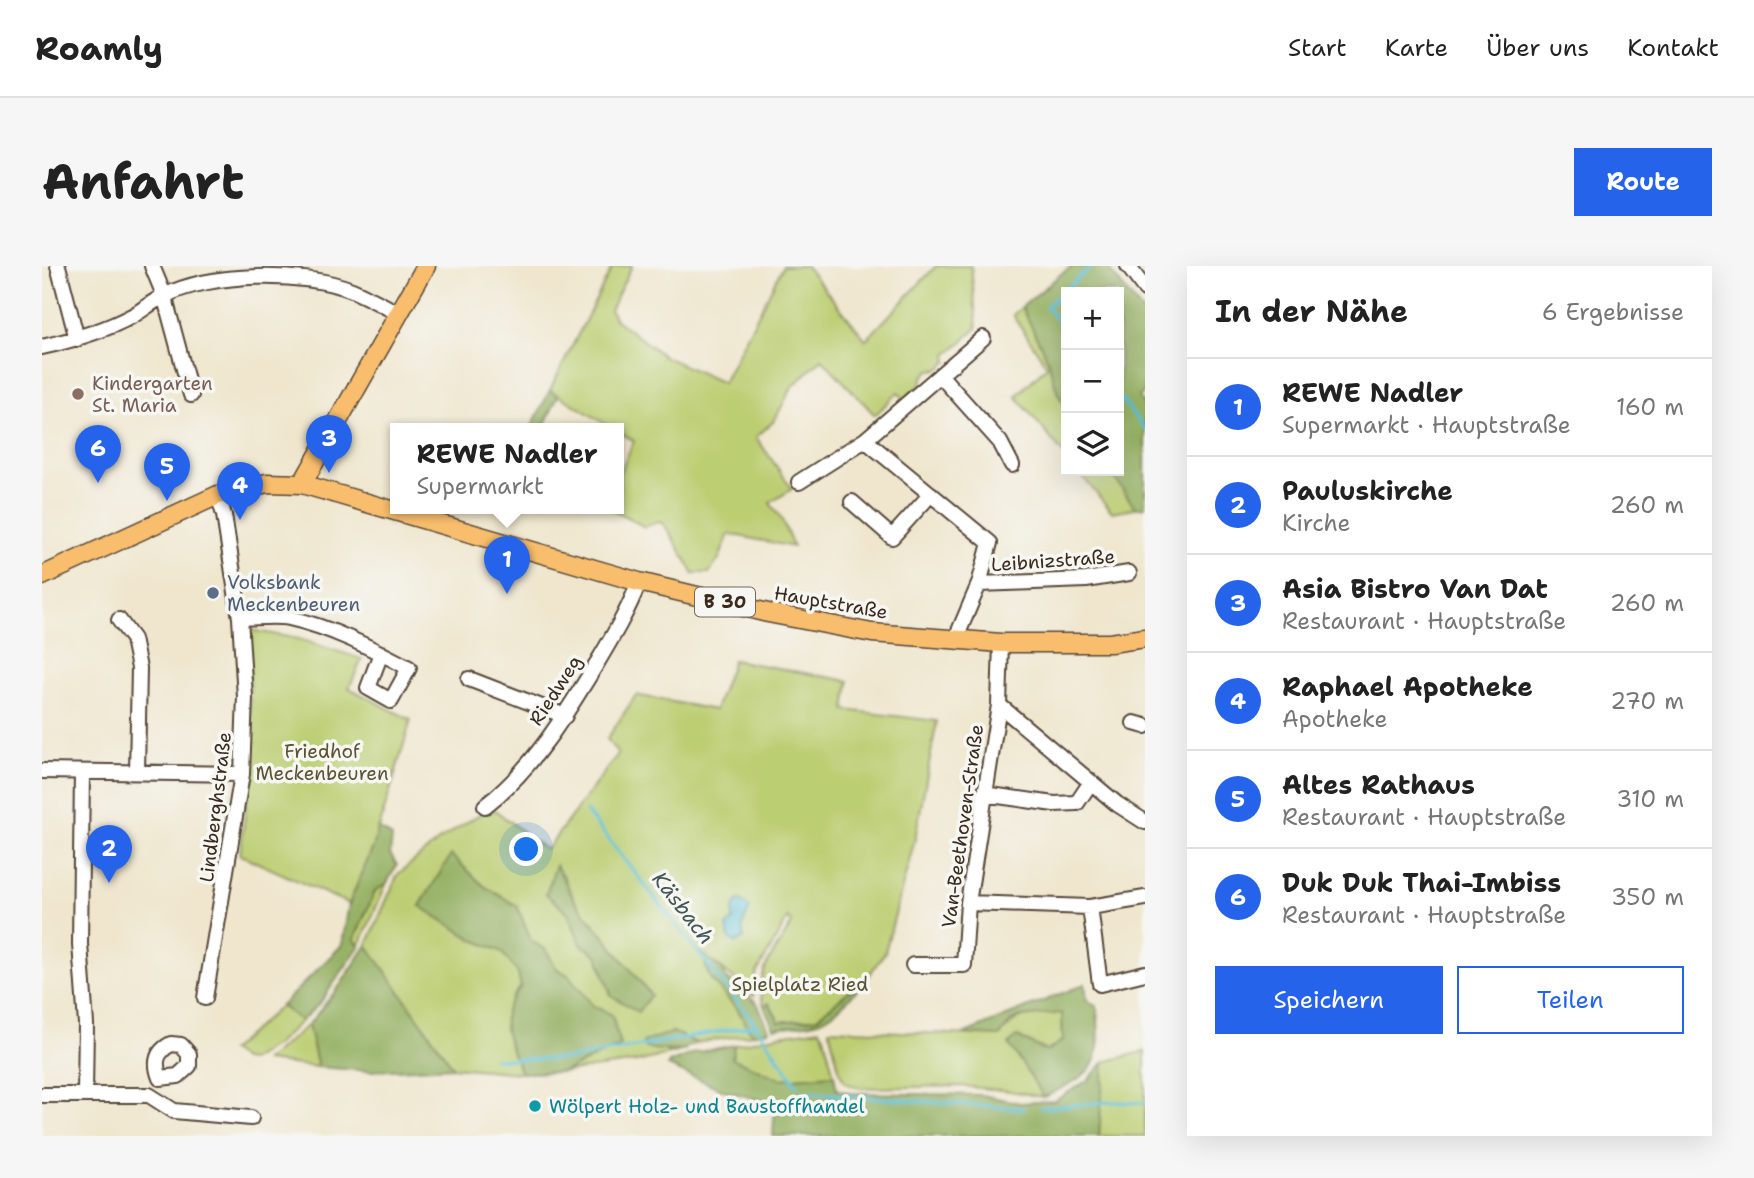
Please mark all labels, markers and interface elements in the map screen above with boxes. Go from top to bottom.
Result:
text: Roamly [35,26,163,71]
text: Start [1288,32,1347,64]
text: Karte [1385,32,1448,64]
text: Über uns [1486,32,1589,64]
text: Kontakt [1627,32,1719,64]
button: Route [1574,148,1712,216]
text: Anfahrt [42,149,244,215]
map controls [1061,287,1124,476]
button: + [1061,287,1124,350]
text: In der Nähe [1215,291,1408,332]
text: 6 Ergebnisse [1542,297,1684,327]
button: − [1061,350,1124,413]
place label: Kindergarten St. Maria [92,371,213,418]
text: REWE Nadler [1282,375,1463,410]
marker: Kindergarten St. Maria [70,386,86,402]
text: 1 [1233,392,1243,422]
text: 160 m [1616,392,1684,422]
text: Supermarkt · Hauptstraße [1282,410,1571,440]
button: layers [1061,413,1124,476]
pin: 3 [306,415,352,473]
popup [390,423,624,514]
pin: 6 [75,425,121,483]
text: REWE Nadler [416,436,598,471]
pin: 5 [144,443,190,501]
pin: 4 [217,462,263,520]
text: Supermarkt [416,471,544,501]
text: Pauluskirche [1282,473,1453,508]
text: 2 [1230,490,1246,520]
text: 260 m [1610,490,1684,520]
text: Kirche [1282,508,1351,538]
pin: 1 [484,536,530,594]
street label: Leibnizstraße [990,544,1116,577]
place label: Volksbank Meckenbeuren [227,570,360,617]
text: Asia Bistro Van Dat [1282,571,1548,606]
street label: Hauptstraße [772,580,890,625]
marker: Volksbank Meckenbeuren [205,585,221,601]
road number: B 30 [695,588,755,616]
text: 3 [1230,588,1246,618]
text: 260 m [1610,588,1684,618]
text: Restaurant · Hauptstraße [1282,606,1566,636]
street label: Riedweg [523,650,587,730]
text: Raphael Apotheke [1282,669,1533,704]
text: 4 [1230,686,1246,716]
text: 270 m [1610,686,1684,716]
text: Apotheke [1282,704,1387,734]
street label: Van-Beethoven-Straße [936,723,989,929]
street label: Lindberghstraße [194,730,237,884]
park label: Friedhof Meckenbeuren [255,739,389,786]
text: Altes Rathaus [1282,767,1475,802]
text: 5 [1231,784,1245,814]
text: 310 m [1616,784,1684,814]
text: Restaurant · Hauptstraße [1282,802,1566,832]
pin: 2 [86,825,132,883]
your location [509,832,543,866]
text: Duk Duk Thai-Imbiss [1282,865,1561,900]
water label: Käsbach [646,866,720,950]
text: 6 [1230,882,1246,912]
text: 350 m [1611,882,1684,912]
text: Restaurant · Hauptstraße [1282,900,1566,930]
button: Speichern [1215,966,1443,1034]
button: Teilen [1457,966,1684,1034]
park label: Spielplatz Ried [732,972,868,997]
place label: Wölpert Holz- und Baustoffhandel [549,1094,865,1119]
marker: Wölpert Holz- und Baustoffhandel [527,1098,543,1114]

